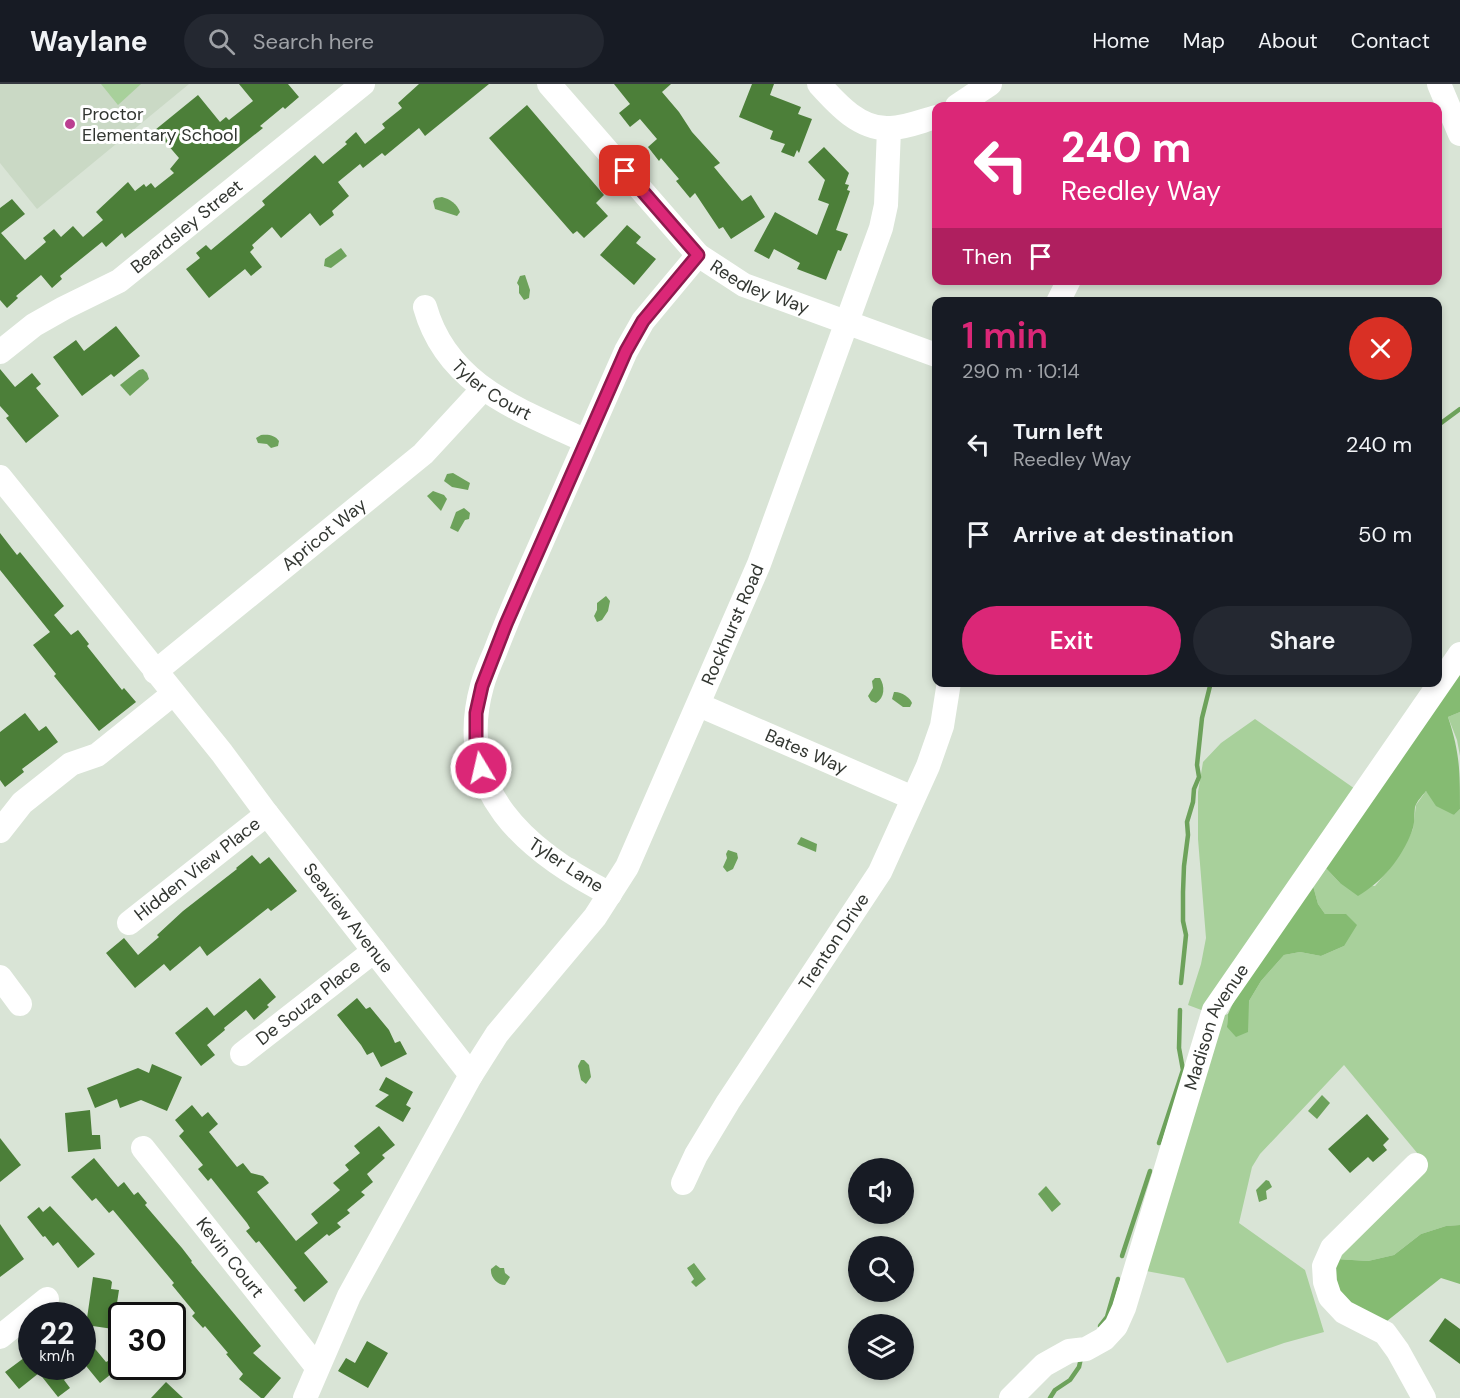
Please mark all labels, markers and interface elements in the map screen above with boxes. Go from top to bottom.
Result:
search box [184,14,604,68]
text: Waylane [30,23,148,60]
icon: search [205,25,238,58]
text: Search here [253,27,374,56]
text: Home [1092,27,1150,55]
text: Map [1183,27,1225,55]
text: About [1258,27,1318,55]
text: Contact [1351,27,1430,55]
place label: Proctor Elementary School [82,102,238,147]
marker: Proctor Elementary School [63,117,77,131]
text: 240 m [1061,120,1191,175]
icon: left [962,126,1040,204]
pin [599,145,650,196]
icon: arrive [608,154,641,187]
text: Reedley Way [1061,173,1221,208]
street label: Beardsley Street [126,174,248,279]
icon: arrive [1024,240,1057,273]
text: Then [962,242,1012,271]
street label: Reedley Way [706,254,813,320]
text: 1 min [962,312,1048,359]
button: close [1349,317,1412,380]
street label: Tyler Court [446,354,536,426]
text: 290 m · 10:14 [962,358,1080,384]
text: Turn left [1013,417,1103,446]
icon: left [962,428,995,461]
text: 240 m [1346,430,1412,459]
text: Reedley Way [1013,446,1131,472]
street label: Apricot Way [277,493,372,576]
icon: arrive [962,518,995,551]
text: Arrive at destination [1013,520,1234,549]
text: 50 m [1358,520,1412,549]
street label: Rockhurst Road [696,560,770,689]
button: Exit [962,606,1181,675]
button: Share [1193,606,1412,675]
street label: Bates Way [761,723,851,780]
position arrow [449,736,513,800]
street label: Hidden View Place [129,812,265,926]
street label: Tyler Lane [524,832,608,898]
street label: Seaview Avenue [298,858,399,978]
street label: Trenton Drive [793,889,875,995]
street label: De Souza Place [251,954,365,1051]
street label: Madison Avenue [1179,959,1254,1093]
map controls [848,1158,914,1380]
button: sound [848,1158,914,1224]
street label: Kevin Court [191,1212,269,1303]
button: search [848,1236,914,1302]
speed limit sign: 30 [108,1302,186,1380]
text: 22 [40,1314,74,1353]
button: layers [848,1314,914,1380]
text: km/h [39,1346,75,1366]

